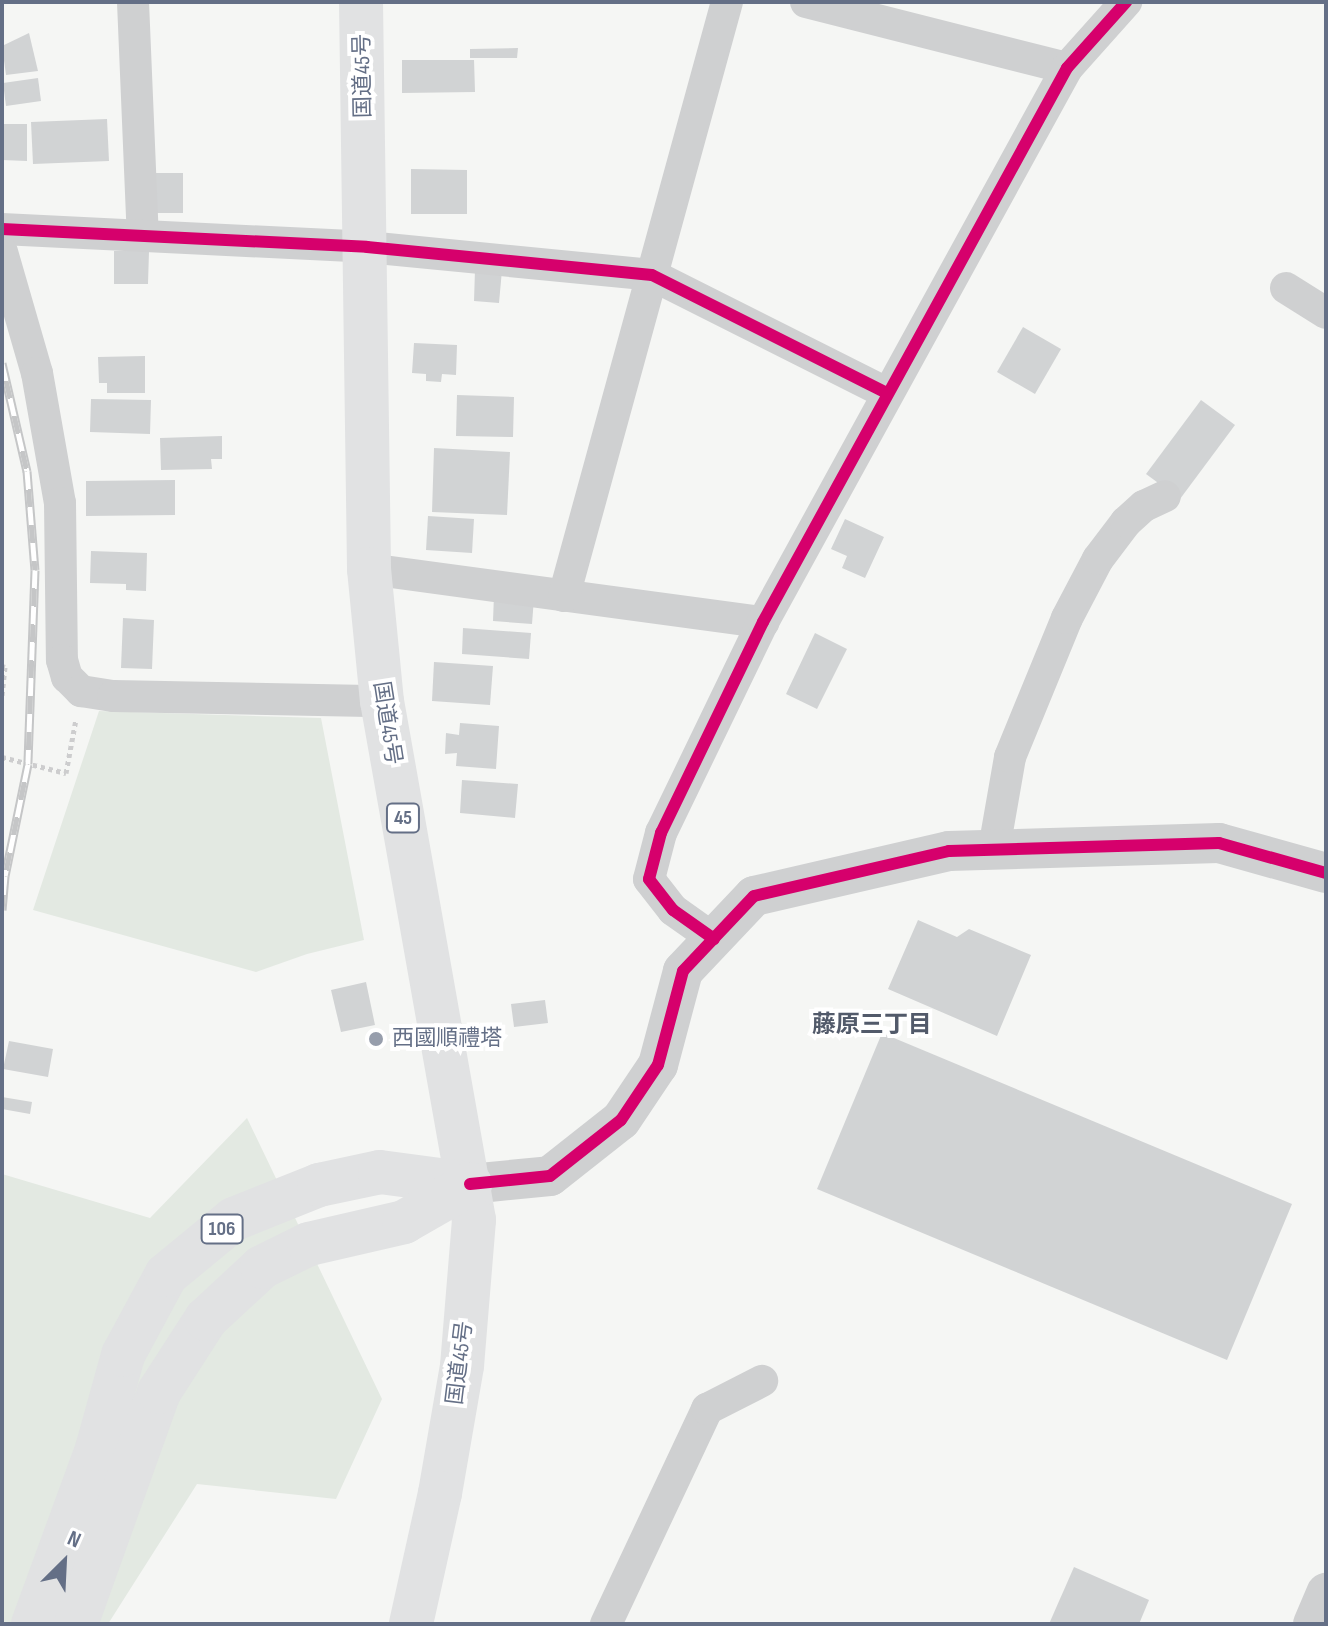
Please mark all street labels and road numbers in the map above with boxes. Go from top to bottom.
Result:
street label: 国道45号 [349,34,377,118]
street label: 国道45号 [367,679,407,767]
road number: 45 [385,802,421,834]
road number: 106 [200,1213,244,1245]
street label: 国道45号 [442,1320,478,1406]

